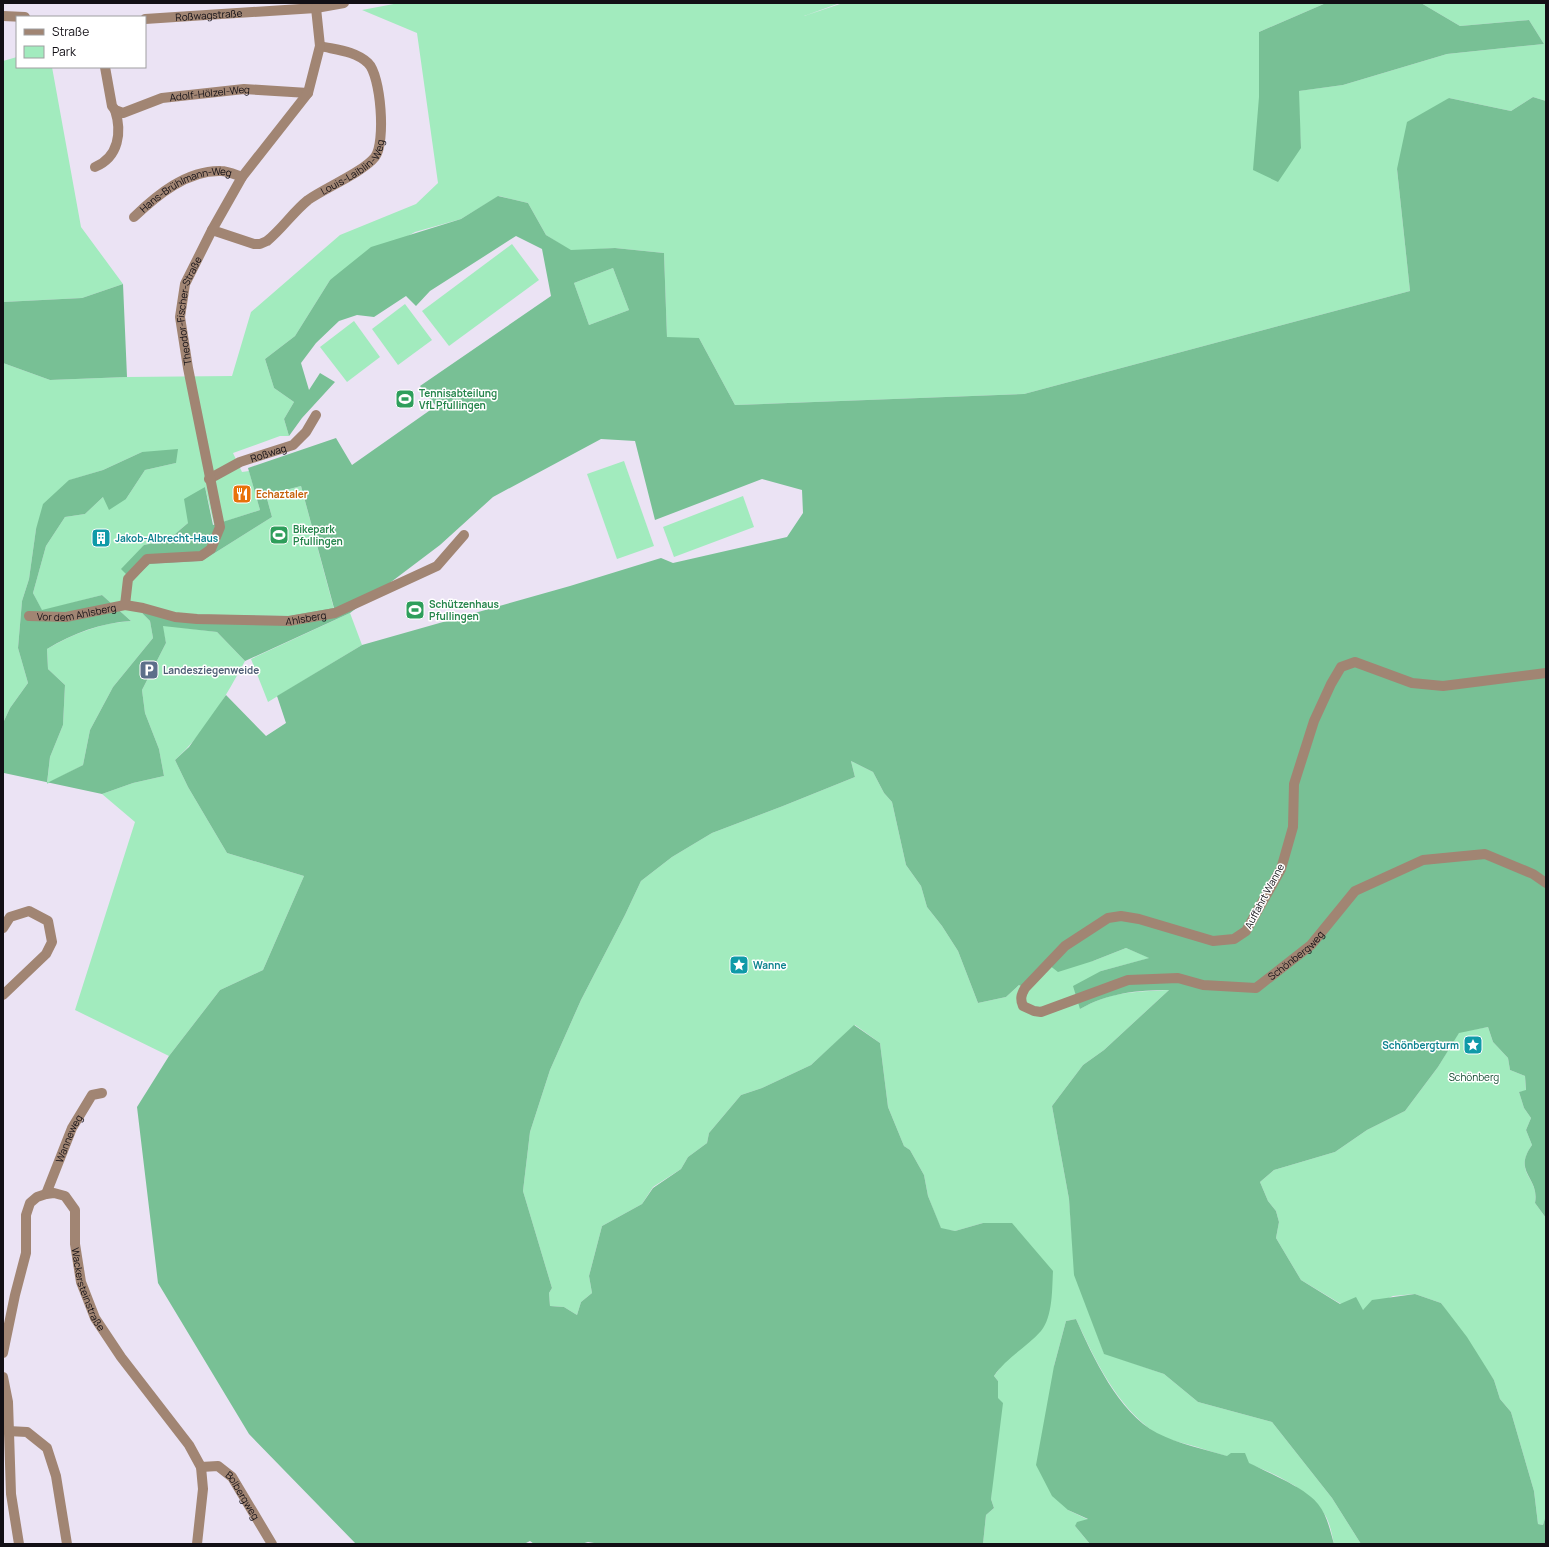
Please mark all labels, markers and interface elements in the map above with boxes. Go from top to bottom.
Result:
street label: Roßwagstraße [175,6,243,24]
legend [16,16,146,68]
text: Straße [52,23,89,40]
text: Park [52,43,77,60]
street label: Adolf-Hölzel-Weg [169,82,250,104]
street label: Louis-Laiblin-Weg [318,138,387,198]
street label: Hans-Brühlmann-Weg [136,164,234,216]
street label: Theodor-Fischer-Straße [173,254,205,366]
place label: Tennisabteilung VfL Pfullingen [419,386,497,412]
sports icon: Tennisabteilung VfL Pfullingen [394,388,416,410]
street label: Roßwag [248,441,288,465]
restaurant icon: Echaztaler [231,483,253,505]
place label: Echaztaler [256,487,308,501]
place label: Bikepark Pfullingen [293,522,343,548]
sports icon: Bikepark Pfullingen [268,524,290,546]
building icon: Jakob-Albrecht-Haus [90,527,112,549]
place label: Jakob-Albrecht-Haus [115,531,219,545]
place label: Schützenhaus Pfullingen [429,597,500,623]
sports icon: Schützenhaus Pfullingen [404,599,426,621]
street label: Vor dem Ahlsberg [37,600,118,624]
street label: Ahlsberg [286,608,327,628]
parking icon: Landesziegenweide [138,659,160,681]
place label: Landesziegenweide [163,663,259,677]
street label: Auffahrt Wanne [1241,861,1287,931]
street label: Schönbergweg [1265,928,1327,983]
place icon: Wanne [728,954,750,976]
place label: Wanne [753,958,787,972]
place icon: Schönbergturm [1462,1034,1484,1056]
place label: Schönbergturm [1382,1038,1459,1052]
park label: Schönberg [1449,1070,1499,1084]
street label: Wanneweg [52,1112,86,1165]
street label: Wackersteinstraße [69,1246,109,1334]
street label: Bolbergweg [223,1468,263,1522]

